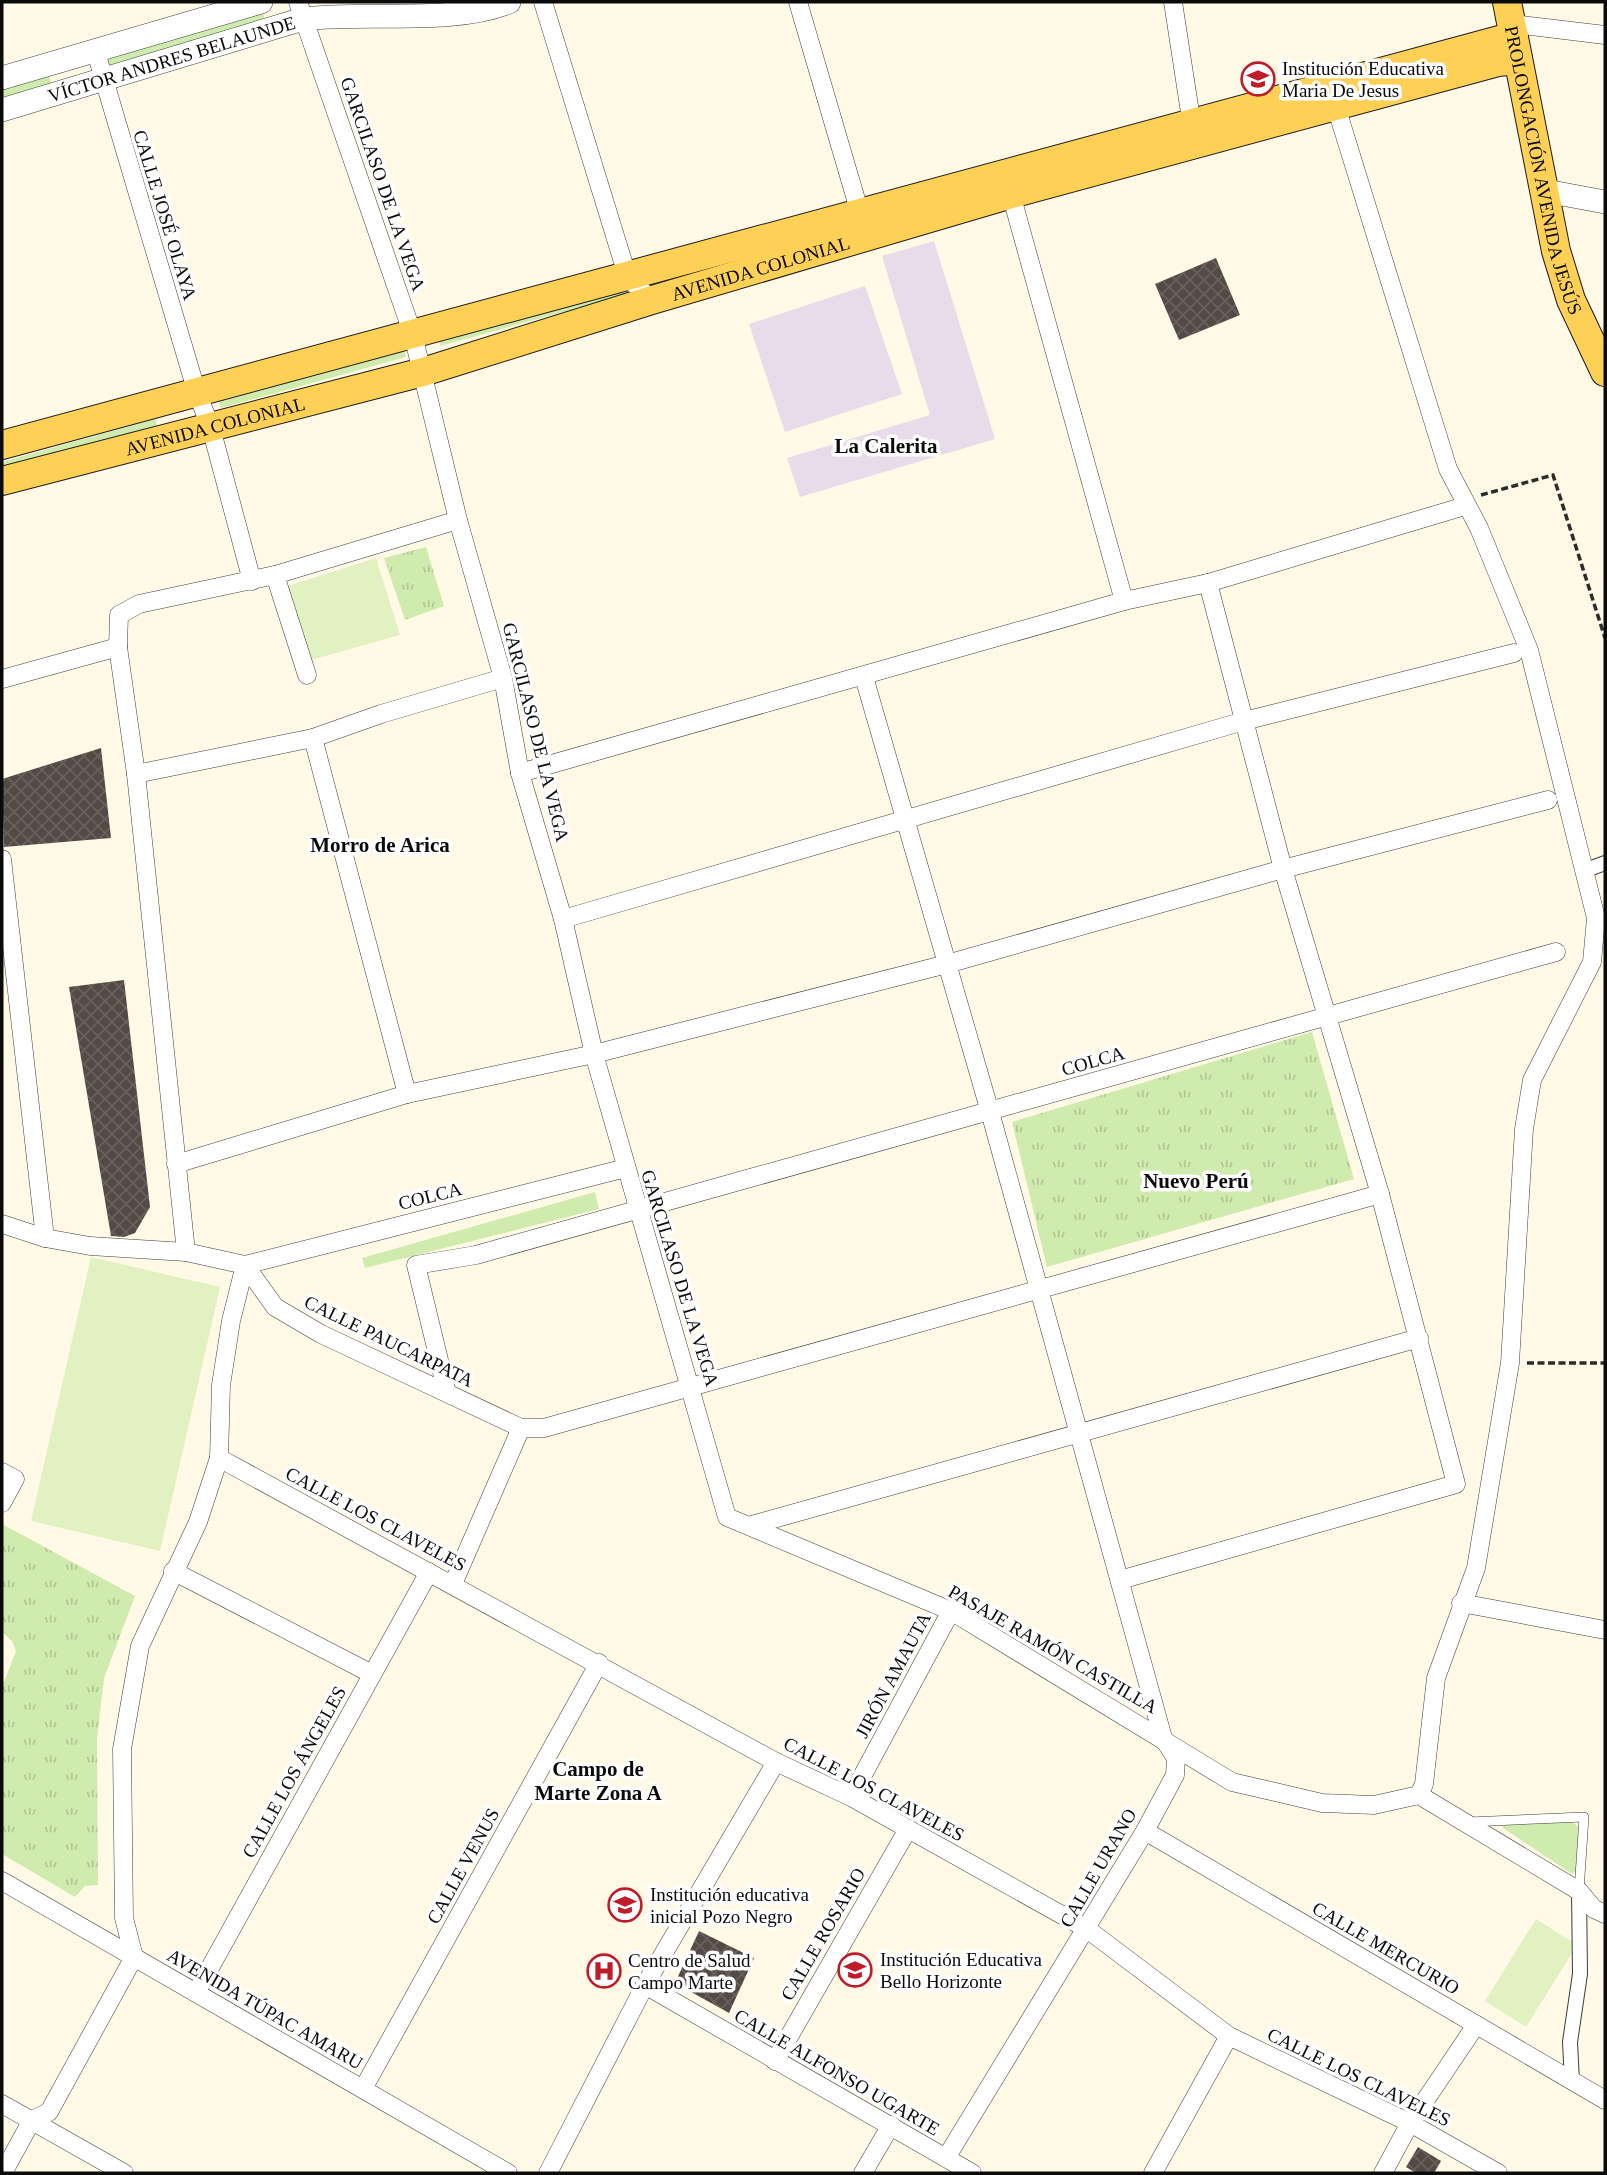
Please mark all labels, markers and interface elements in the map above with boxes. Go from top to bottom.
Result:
street label: VÍCTOR ANDRES BELAUNDE [45,11,298,106]
street label: PROLONGACIÓN AVENIDA JESÚS [1501,24,1587,318]
place label: Institución Educativa Maria De Jesus [1282,58,1445,101]
school or university icon: Institución Educativa Maria De Jesus [1239,60,1277,98]
street label: GARCILASO DE LA VEGA [336,74,430,294]
street label: CALLE JOSÉ OLAYA [129,127,201,303]
street label: AVENIDA COLONIAL [669,232,852,304]
street label: AVENIDA COLONIAL [123,393,307,459]
district label: La Calerita [834,434,938,458]
street label: GARCILASO DE LA VEGA [499,620,573,844]
district label: Morro de Arica [310,833,450,857]
street label: COLCA [1059,1042,1127,1080]
street label: GARCILASO DE LA VEGA [637,1167,723,1389]
district label: Nuevo Perú [1143,1169,1249,1193]
street label: COLCA [396,1178,464,1214]
street label: CALLE PAUCARPATA [301,1291,477,1391]
street label: CALLE LOS CLAVELES [282,1462,470,1576]
street label: PASAJE RAMÓN CASTILLA [945,1580,1162,1718]
street label: JIRÓN AMAUTA [851,1608,935,1741]
street label: CALLE LOS ÁNGELES [238,1682,350,1862]
street label: CALLE LOS CLAVELES [780,1732,968,1846]
district label: Campo de Marte Zona A [534,1757,662,1805]
street label: CALLE VENUS [423,1805,503,1927]
street label: CALLE URANO [1056,1805,1140,1931]
street label: CALLE ROSARIO [777,1864,869,2004]
place label: Institución educativa inicial Pozo Negro [650,1884,809,1927]
school or university icon: Institución educativa inicial Pozo Negro [606,1886,644,1924]
street label: CALLE MERCURIO [1309,1897,1463,1999]
street label: AVENIDA TÚPAC AMARU [163,1944,367,2074]
place label: Institución Educativa Bello Horizonte [880,1949,1043,1992]
place label: Centro de Salud Campo Marte [628,1950,751,1993]
school or university icon: Institución Educativa Bello Horizonte [836,1951,874,1989]
hospital icon: Centro de Salud Campo Marte [585,1952,623,1990]
street label: CALLE ALFONSO UGARTE [731,2005,943,2139]
street label: CALLE LOS CLAVELES [1264,2023,1454,2131]

